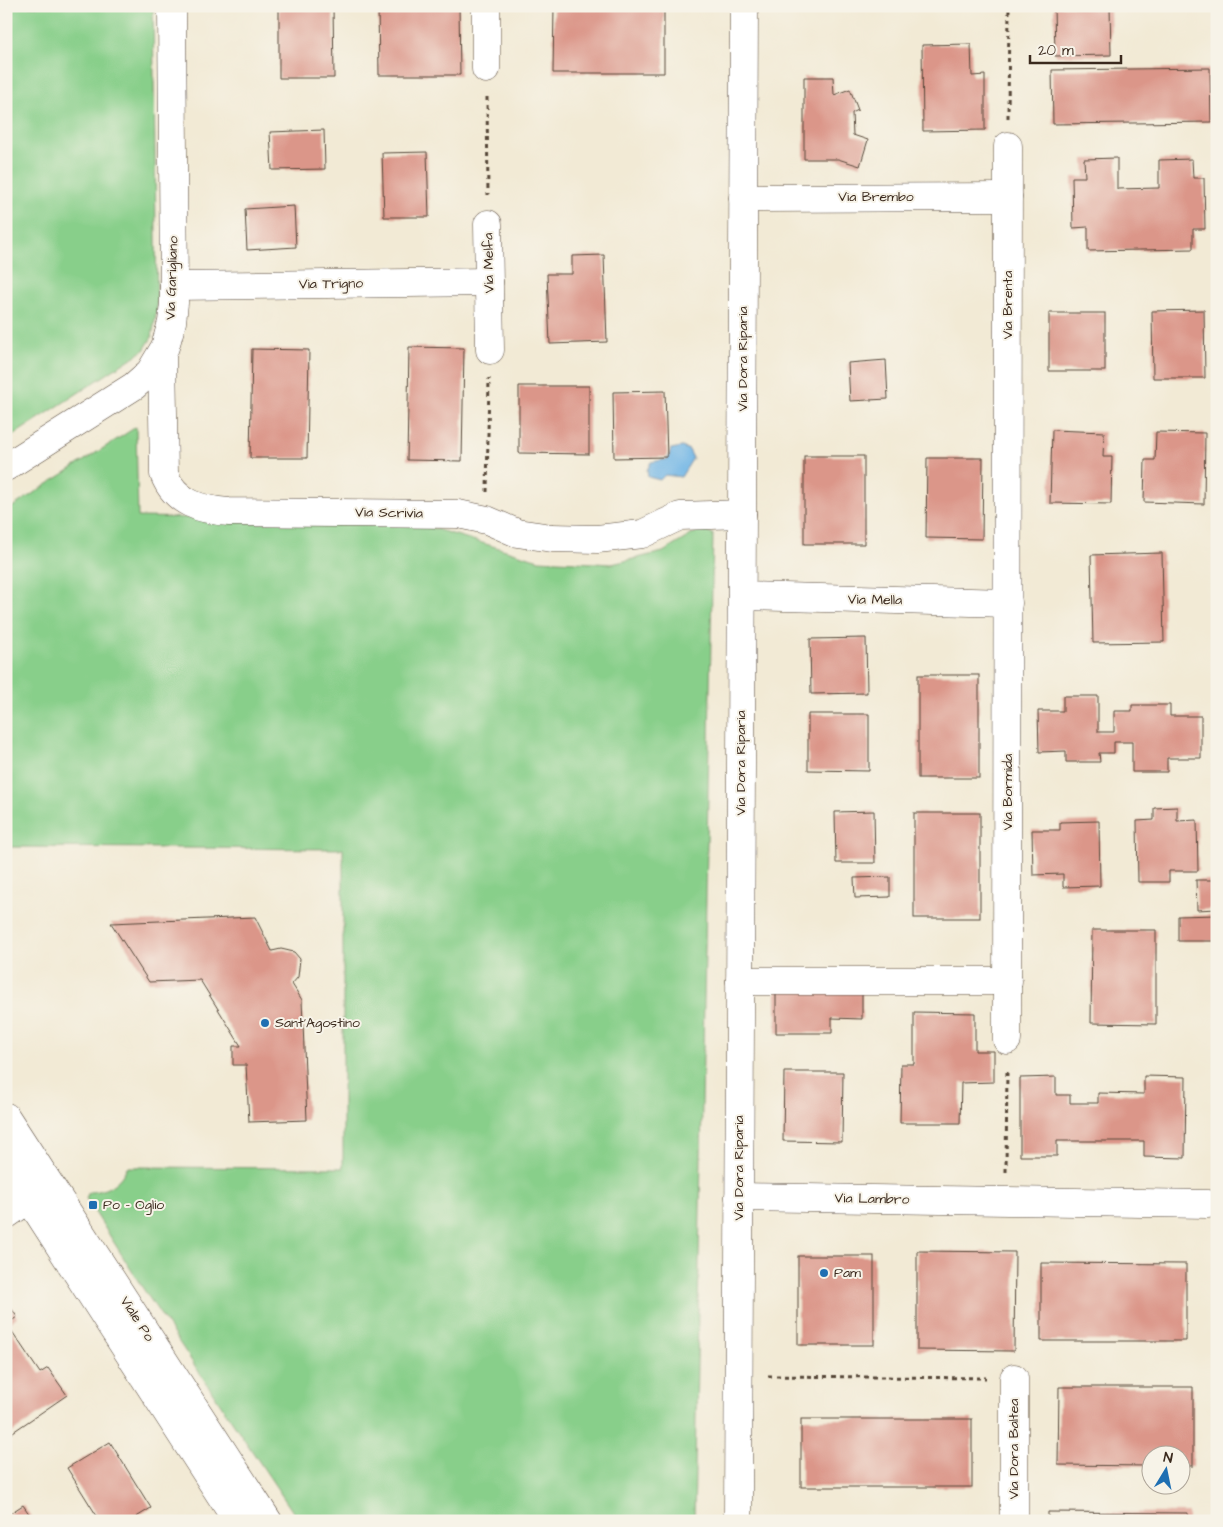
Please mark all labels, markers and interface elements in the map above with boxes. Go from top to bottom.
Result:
scale bar [1030,32,1122,64]
text: 20 m [1038,40,1074,61]
street label: Via Brembo [838,187,914,207]
street label: Via Melfa [478,233,500,293]
street label: Via Garigliano [161,236,183,320]
street label: Via Brenta [998,271,1018,339]
street label: Via Trigno [299,273,363,295]
street label: Via Dora Riparia [733,306,753,412]
street label: Via Scrivia [355,502,423,524]
street label: Via Mella [848,590,902,610]
street label: Via Dora Riparia [731,710,751,816]
street label: Via Bormida [998,754,1018,830]
place label: Sant'Agostino [275,1013,360,1033]
marker: Sant'Agostino [259,1017,271,1029]
street label: Via Dora Riparia [729,1115,749,1221]
street label: Via Lambro [834,1188,910,1210]
place label: Po - Oglio [103,1195,164,1215]
marker: Po - Oglio [87,1199,99,1211]
place label: Pam [834,1263,861,1283]
marker: Pam [818,1267,830,1279]
street label: Viale Po [115,1293,159,1346]
street label: Via Dora Baltea [1004,1399,1024,1499]
north arrow [1140,1444,1190,1494]
text: N [1162,1448,1174,1469]

